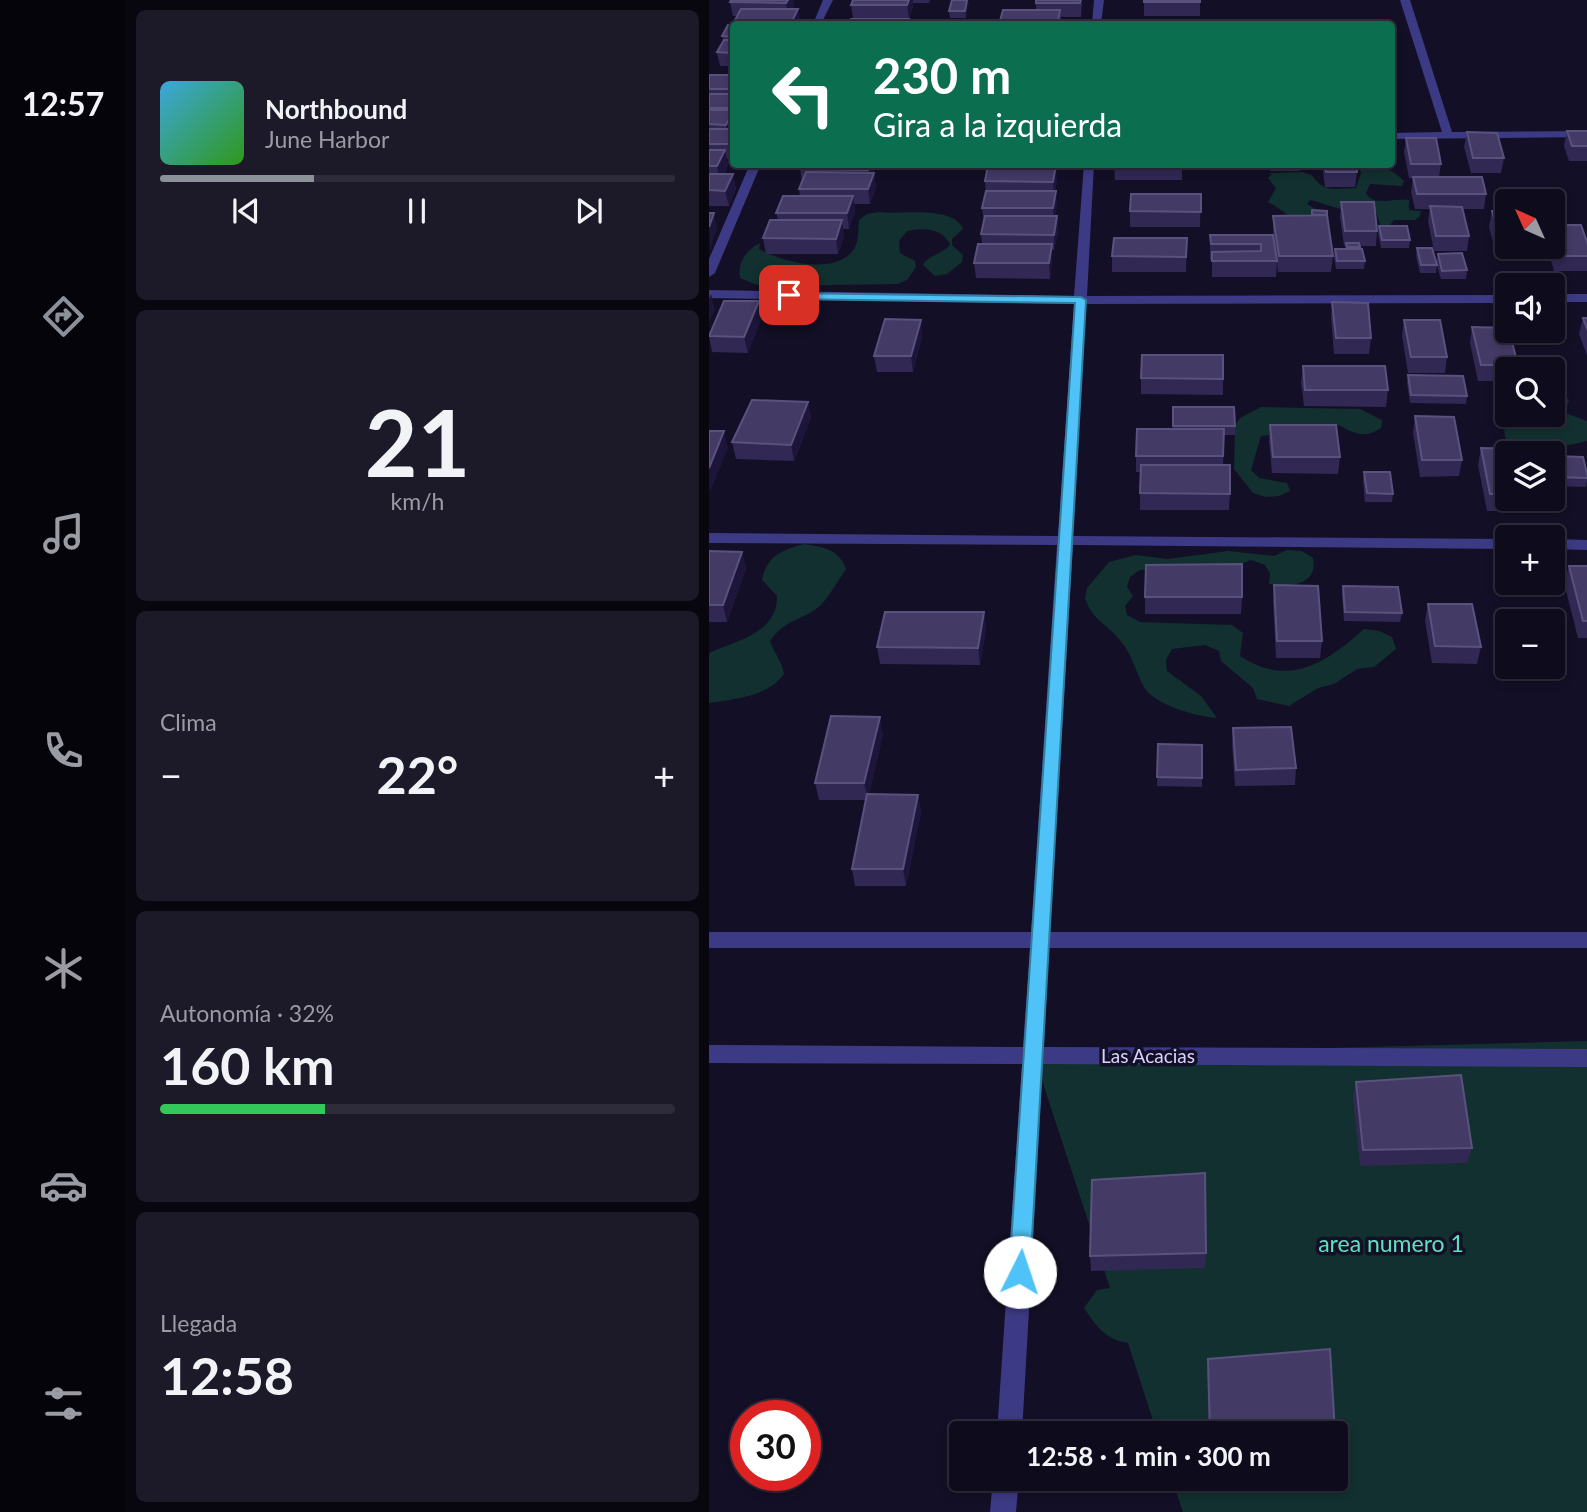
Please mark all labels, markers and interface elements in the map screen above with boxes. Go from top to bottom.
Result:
text: 230 m [873,46,1011,104]
icon: left [758,49,849,140]
text: 12:57 [22,84,104,123]
text: Northbound [265,93,407,125]
text: Gira a la izquierda [873,105,1122,144]
text: June Harbor [265,125,389,153]
north arrow [1495,189,1565,259]
map controls [1495,189,1565,679]
icon: previous [227,192,265,230]
icon: pause [398,192,436,230]
icon: next [570,192,608,230]
pin [759,265,819,325]
button: sound [1495,273,1565,343]
icon: arrive [770,276,808,314]
icon: directions [39,292,88,341]
button: search [1495,357,1565,427]
text: 21 [365,387,470,496]
button: layers [1495,441,1565,511]
text: km/h [391,487,444,515]
icon: music [39,509,88,558]
button: + [1495,525,1565,595]
button: − [1495,609,1565,679]
text: Clima [160,708,217,736]
icon: phone [39,726,88,775]
text: 22° [377,743,458,805]
text: − [160,752,182,798]
text: + [653,752,675,798]
icon: climate [39,944,88,993]
text: Autonomía · 32% [160,999,334,1027]
text: 160 km [160,1034,334,1096]
street label: Las Acacias [1101,1044,1195,1067]
icon: car [39,1161,88,1210]
park label: area numero 1 [1318,1229,1464,1257]
position arrow [983,1235,1057,1309]
text: Llegada [160,1309,237,1337]
text: 12:58 [160,1344,294,1406]
icon: filters [39,1379,88,1428]
speed limit sign: 30 [730,1400,821,1491]
text: 12:58 · 1 min · 300 m [1026,1440,1271,1472]

